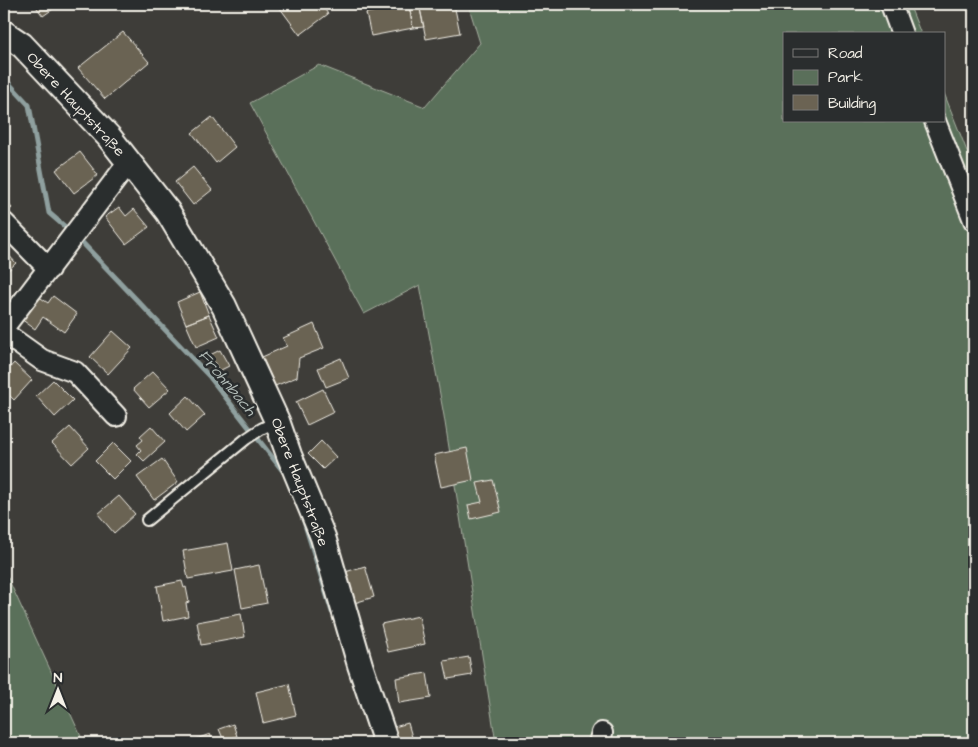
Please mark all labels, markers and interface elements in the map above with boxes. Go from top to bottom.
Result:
legend [783,32,946,122]
text: Road [828,43,863,64]
street label: Obere Hauptstraße [22,47,130,161]
text: Park [828,67,863,88]
text: Building [828,93,876,115]
water label: Frohnbach [193,345,262,421]
street label: Obere Hauptstraße [265,415,334,549]
north arrow [32,664,82,714]
text: N [54,668,63,688]

